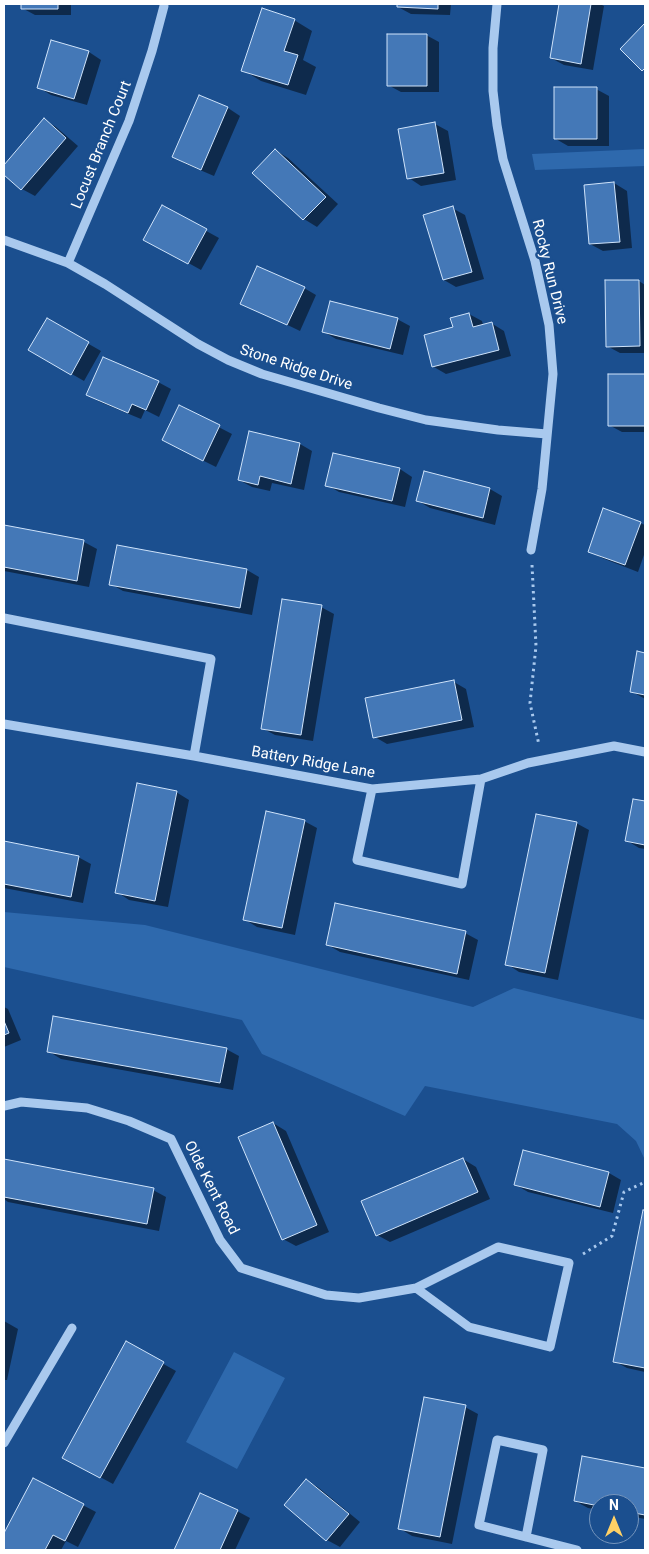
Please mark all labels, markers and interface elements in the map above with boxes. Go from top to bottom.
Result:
street label: Locust Branch Court [68,78,136,212]
street label: Rocky Run Drive [527,218,571,326]
street label: Stone Ridge Drive [237,341,355,395]
street label: Battery Ridge Lane [250,743,376,783]
street label: Olde Kent Road [180,1138,242,1238]
north arrow [589,1494,639,1544]
text: N [609,1497,619,1513]

